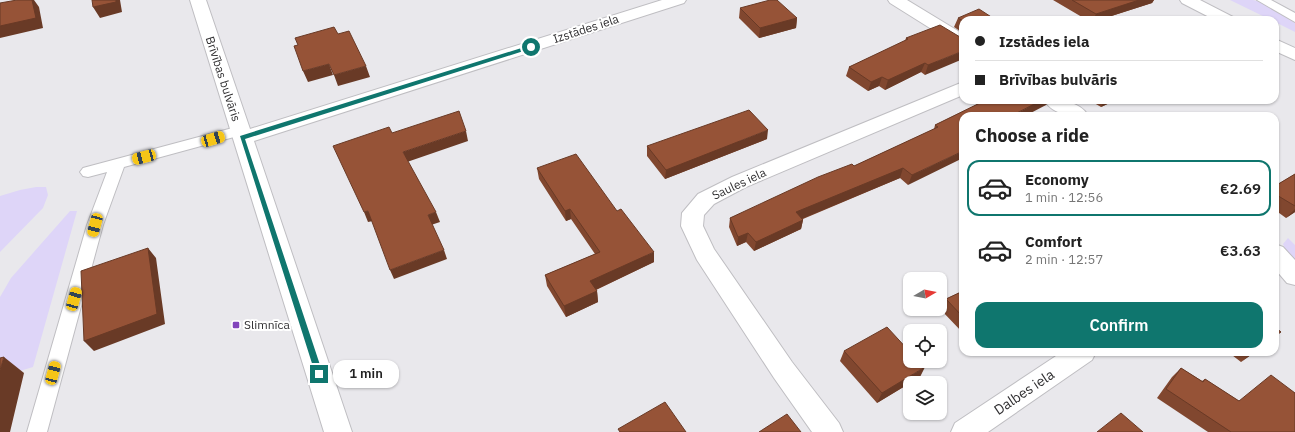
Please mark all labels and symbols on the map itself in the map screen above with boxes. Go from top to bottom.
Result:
street label: Izstādes iela [551,11,621,46]
street label: Brīvības bulvāris [203,34,244,123]
route start [522,38,540,56]
car [200,130,226,148]
car [131,148,157,166]
street label: Saules iela [709,164,769,203]
car [86,212,104,238]
north arrow [903,272,947,316]
car [65,286,83,312]
place label: Slimnīca [244,317,291,332]
marker: Slimnīca [231,320,241,330]
car [44,360,62,386]
callout: 1 min [333,360,399,388]
route end [310,365,328,383]
street label: Dalbes iela [990,365,1058,419]

